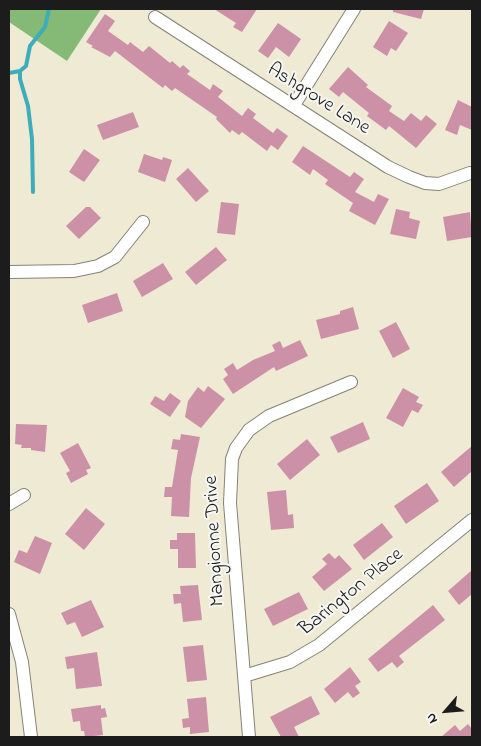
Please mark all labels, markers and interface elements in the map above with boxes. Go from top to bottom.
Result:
street label: Ashgrove Lane [262,59,374,141]
street label: Mangionne Drive [201,475,231,607]
street label: Barington Place [295,544,409,642]
north arrow [421,686,471,736]
text: N [421,709,444,727]

